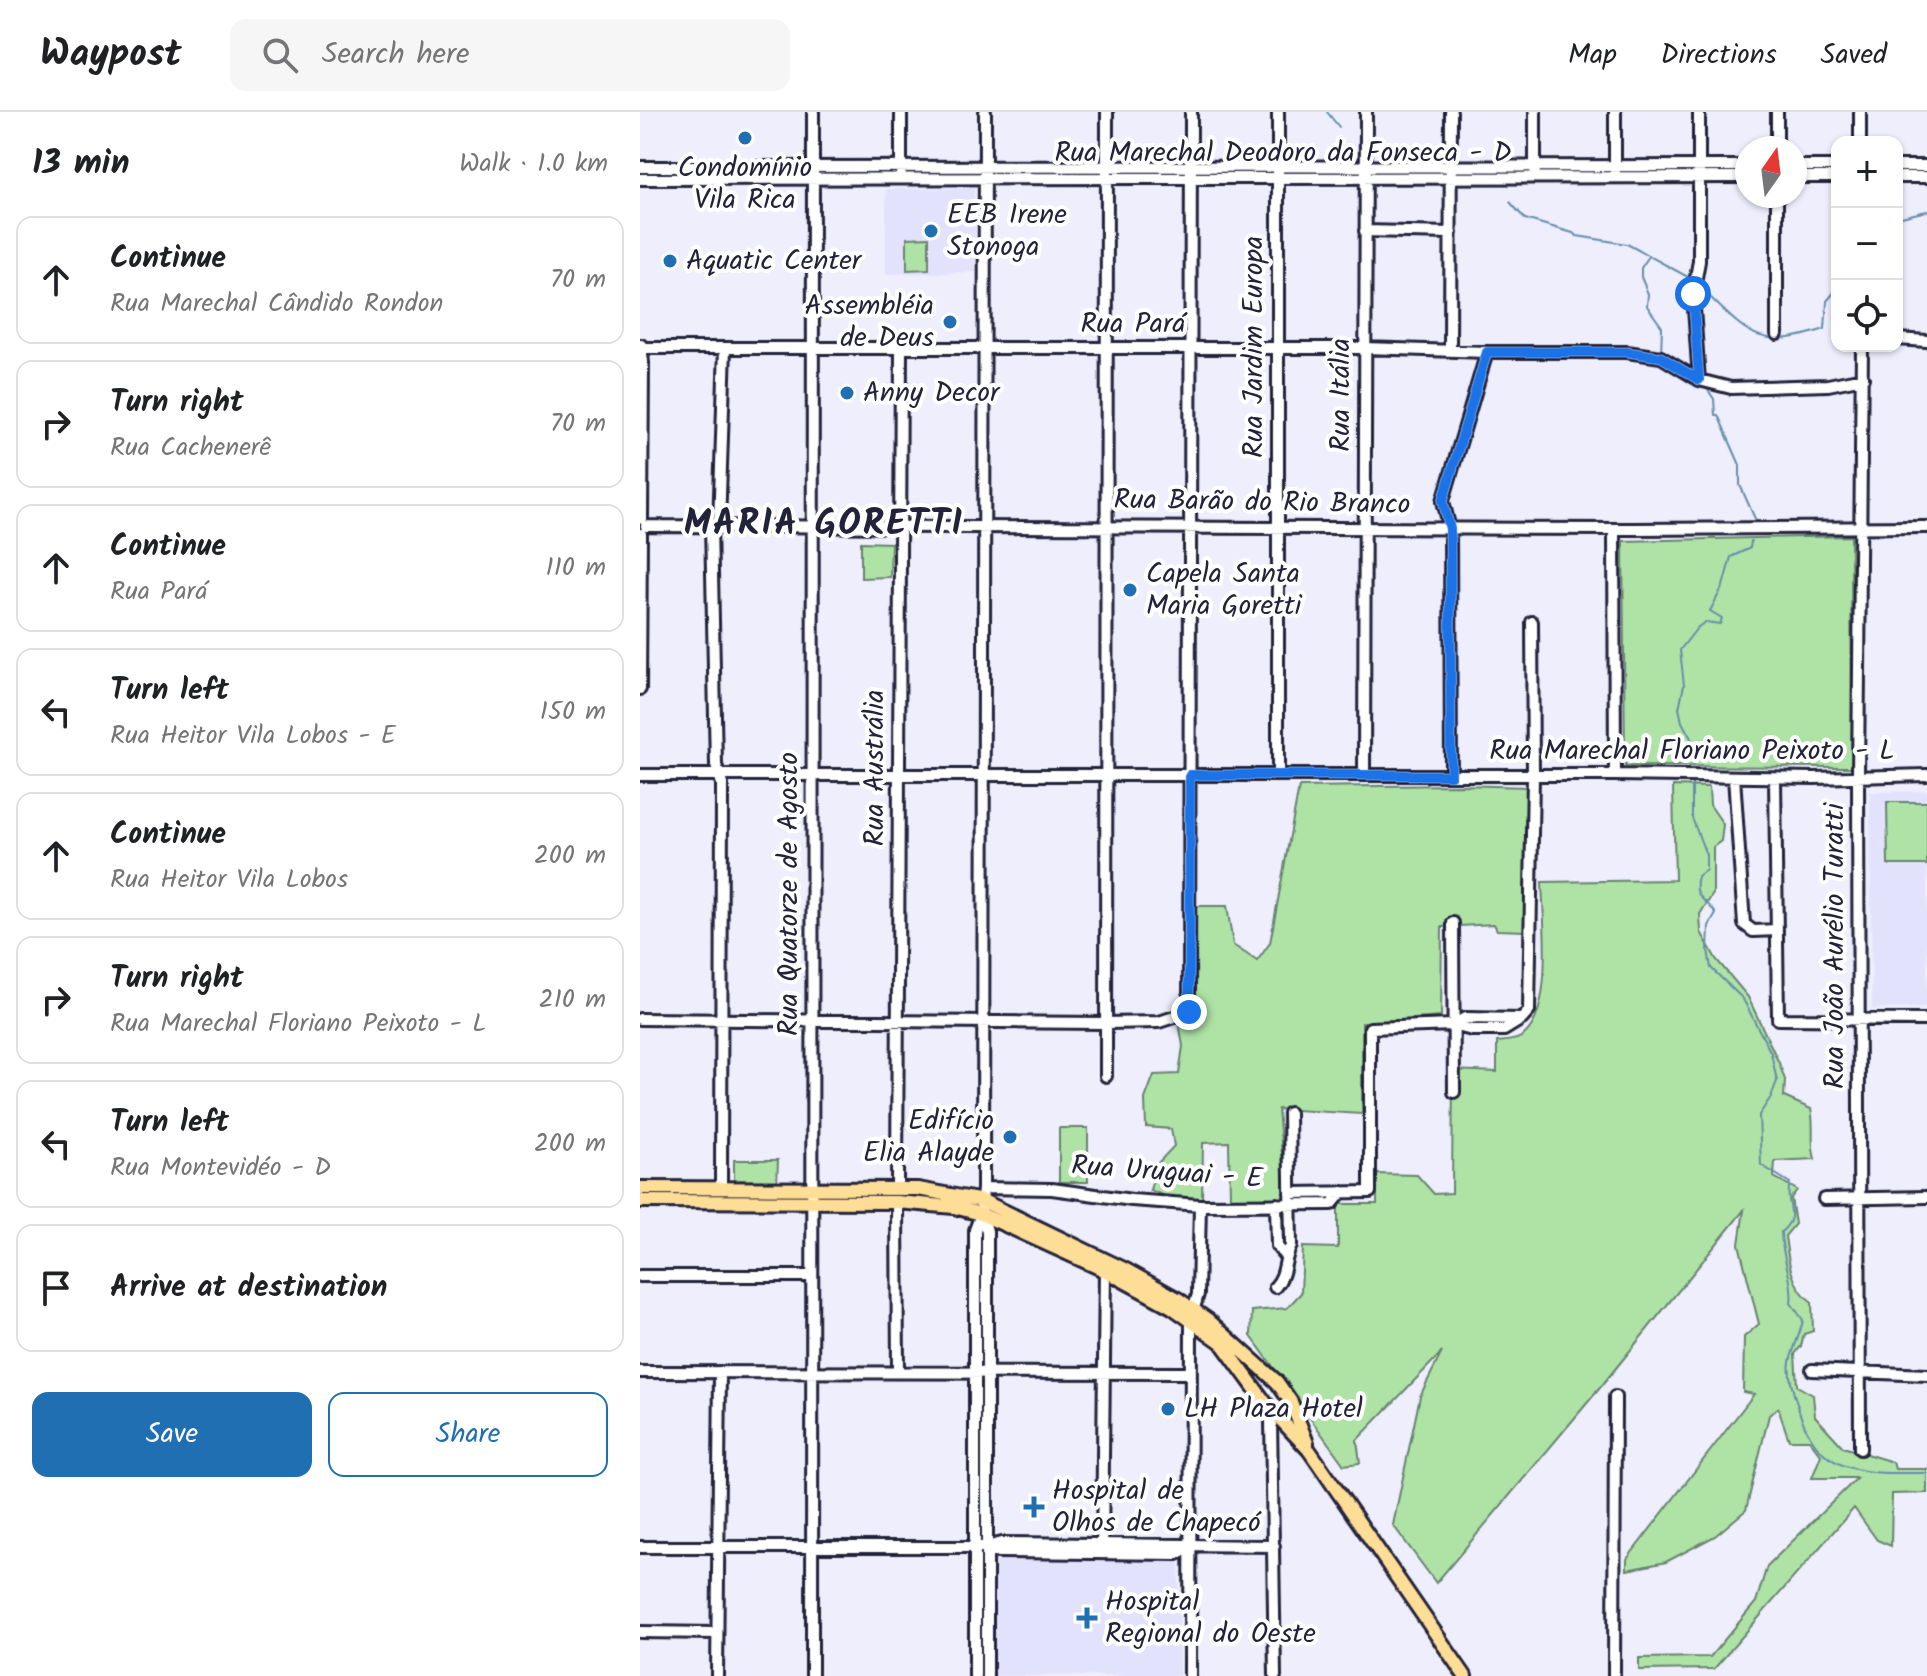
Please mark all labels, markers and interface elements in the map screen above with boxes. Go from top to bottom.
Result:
search box [230,19,790,91]
text: Waypost [40,25,182,85]
text: Search here [322,31,470,79]
icon: search [258,33,302,77]
text: Map [1568,33,1617,78]
text: Directions [1661,33,1777,78]
text: Saved [1821,33,1887,78]
marker: Condomínio Vila Rica [736,129,754,147]
street label: Rua Marechal Deodoro da Fonseca - D [1054,131,1512,176]
north arrow [1735,136,1807,208]
map controls [1831,136,1903,352]
button: + [1831,136,1903,208]
text: 13 min [32,137,129,191]
text: Walk · 1.0 km [459,143,608,185]
place label: Condomínio Vila Rica [678,146,812,223]
place label: EEB Irene Stonoga [947,193,1067,270]
button: − [1831,208,1903,280]
marker: EEB Irene Stonoga [922,222,940,240]
text: Continue [110,235,226,283]
street label: Rua Jardim Europa [1232,236,1277,458]
place label: Aquatic Center [686,239,863,284]
marker: Aquatic Center [661,252,679,270]
icon: ahead [34,258,78,302]
text: 70 m [550,259,606,301]
route start [1675,276,1711,312]
button: locate [1831,280,1903,352]
text: Rua Marechal Cândido Rondon [110,283,443,325]
place label: Assembléia de Deus [805,284,934,361]
street label: Rua Pará [1080,302,1188,347]
marker: Assembléia de Deus [941,313,959,331]
street label: Rua Itália [1319,338,1364,452]
place label: Anny Decor [863,371,1001,416]
text: Turn right [110,379,243,427]
marker: Anny Decor [838,384,856,402]
icon: right [34,402,78,446]
text: 70 m [550,403,606,445]
text: Rua Cachenerê [110,427,271,469]
street label: Rua Barão do Rio Branco [1113,478,1411,528]
district label: MARIA GORETTI [684,496,964,553]
text: Continue [110,523,226,571]
icon: ahead [34,546,78,590]
text: 110 m [546,547,606,589]
place label: Capela Santa Maria Goretti [1146,552,1303,629]
text: Rua Pará [110,571,208,613]
marker: Capela Santa Maria Goretti [1121,581,1139,599]
text: Turn left [110,667,229,715]
icon: left [34,690,78,734]
street label: Rua Austrália [853,690,898,846]
text: 150 m [540,691,606,733]
text: Rua Heitor Vila Lobos - E [110,715,396,757]
street label: Rua Marechal Floriano Peixoto - L [1489,729,1895,774]
street label: Rua Quatorze de Agosto [767,752,812,1036]
street label: Rua João Aurélio Turatti [1813,802,1858,1089]
text: Continue [110,811,226,859]
icon: ahead [34,834,78,878]
text: 200 m [534,835,606,877]
text: Rua Heitor Vila Lobos [110,859,348,901]
text: Turn right [110,955,243,1003]
icon: right [34,978,78,1022]
text: 210 m [539,979,606,1021]
route end [1171,994,1207,1030]
text: Rua Marechal Floriano Peixoto - L [110,1003,486,1045]
text: Turn left [110,1099,229,1147]
place label: Edifício Elia Alayde [863,1099,994,1176]
icon: left [34,1122,78,1166]
text: 200 m [534,1123,606,1165]
marker: Edifício Elia Alayde [1001,1128,1019,1146]
street label: Rua Uruguai - E [1070,1144,1265,1202]
text: Rua Montevidéo - D [110,1147,331,1189]
text: Arrive at destination [110,1264,387,1312]
icon: arrive [34,1266,78,1310]
place label: LH Plaza Hotel [1184,1387,1363,1432]
button: Save [32,1392,312,1477]
button: Share [328,1392,608,1477]
marker: LH Plaza Hotel [1159,1400,1177,1418]
place label: Hospital de Olhos de Chapecó [1052,1469,1262,1546]
marker: Hospital de Olhos de Chapecó [1023,1496,1045,1518]
place label: Hospital Regional do Oeste [1105,1580,1316,1657]
marker: Hospital Regional do Oeste [1076,1607,1098,1629]

